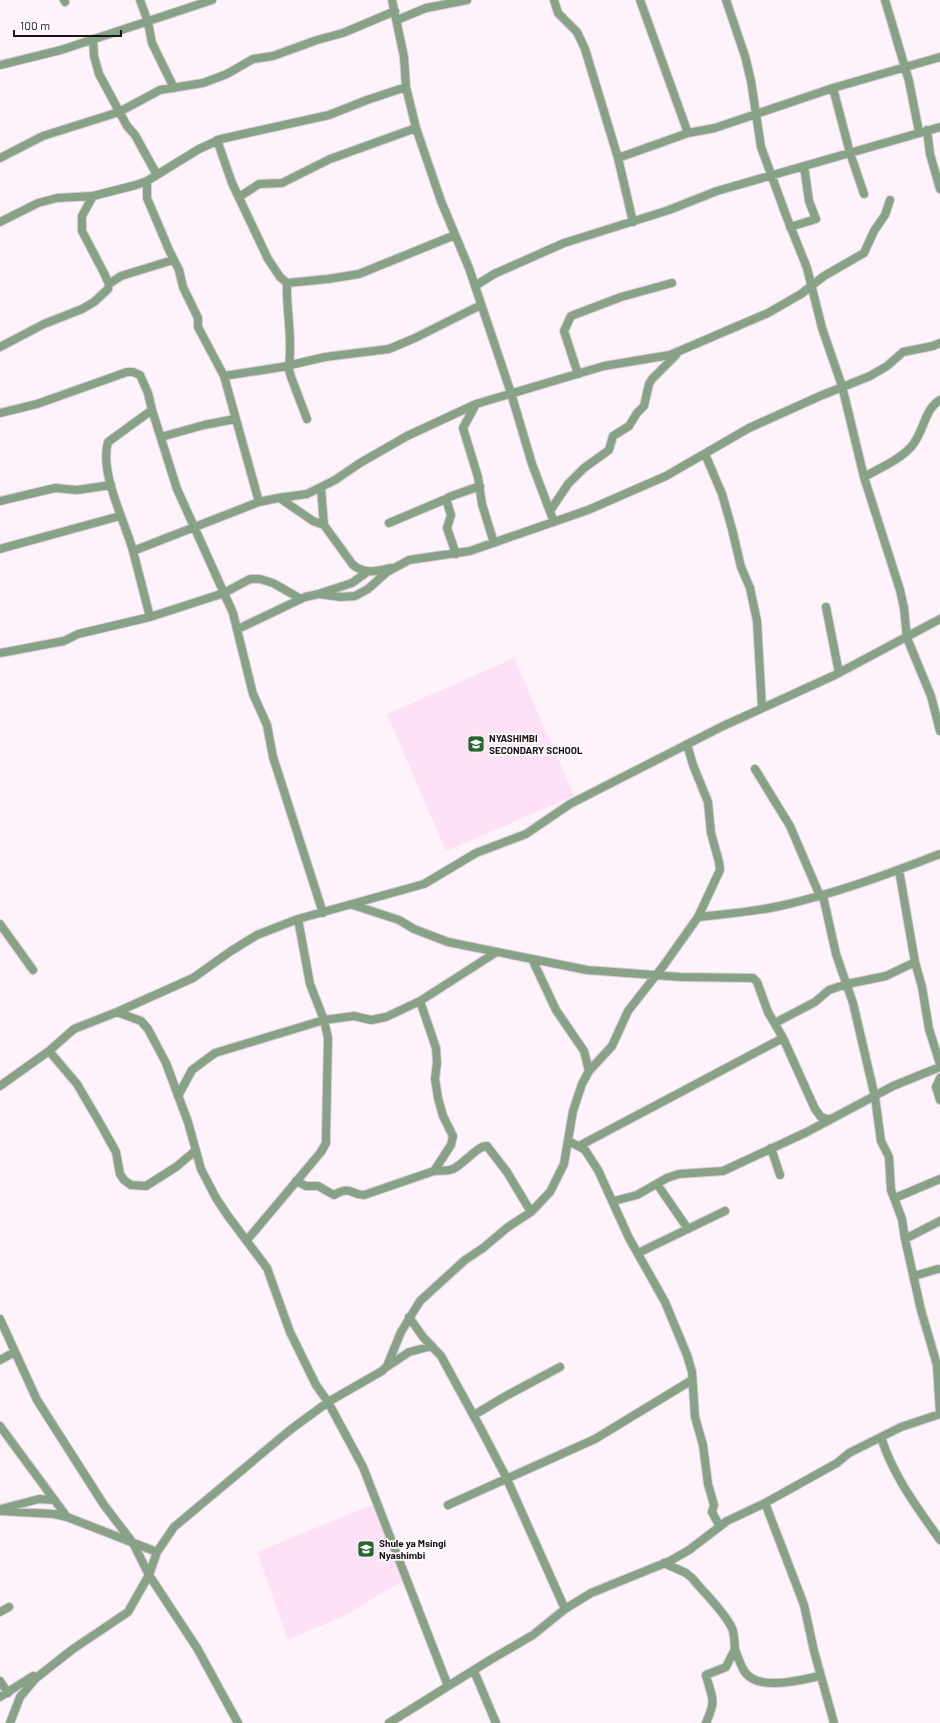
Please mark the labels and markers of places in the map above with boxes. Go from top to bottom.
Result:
place label: NYASHIMBI SECONDARY SCHOOL [489,732,583,756]
school or university icon: NYASHIMBI SECONDARY SCHOOL [466,734,486,754]
place label: Shule ya Msingi Nyashimbi [379,1537,447,1561]
school or university icon: Shule ya Msingi Nyashimbi [356,1539,376,1559]

